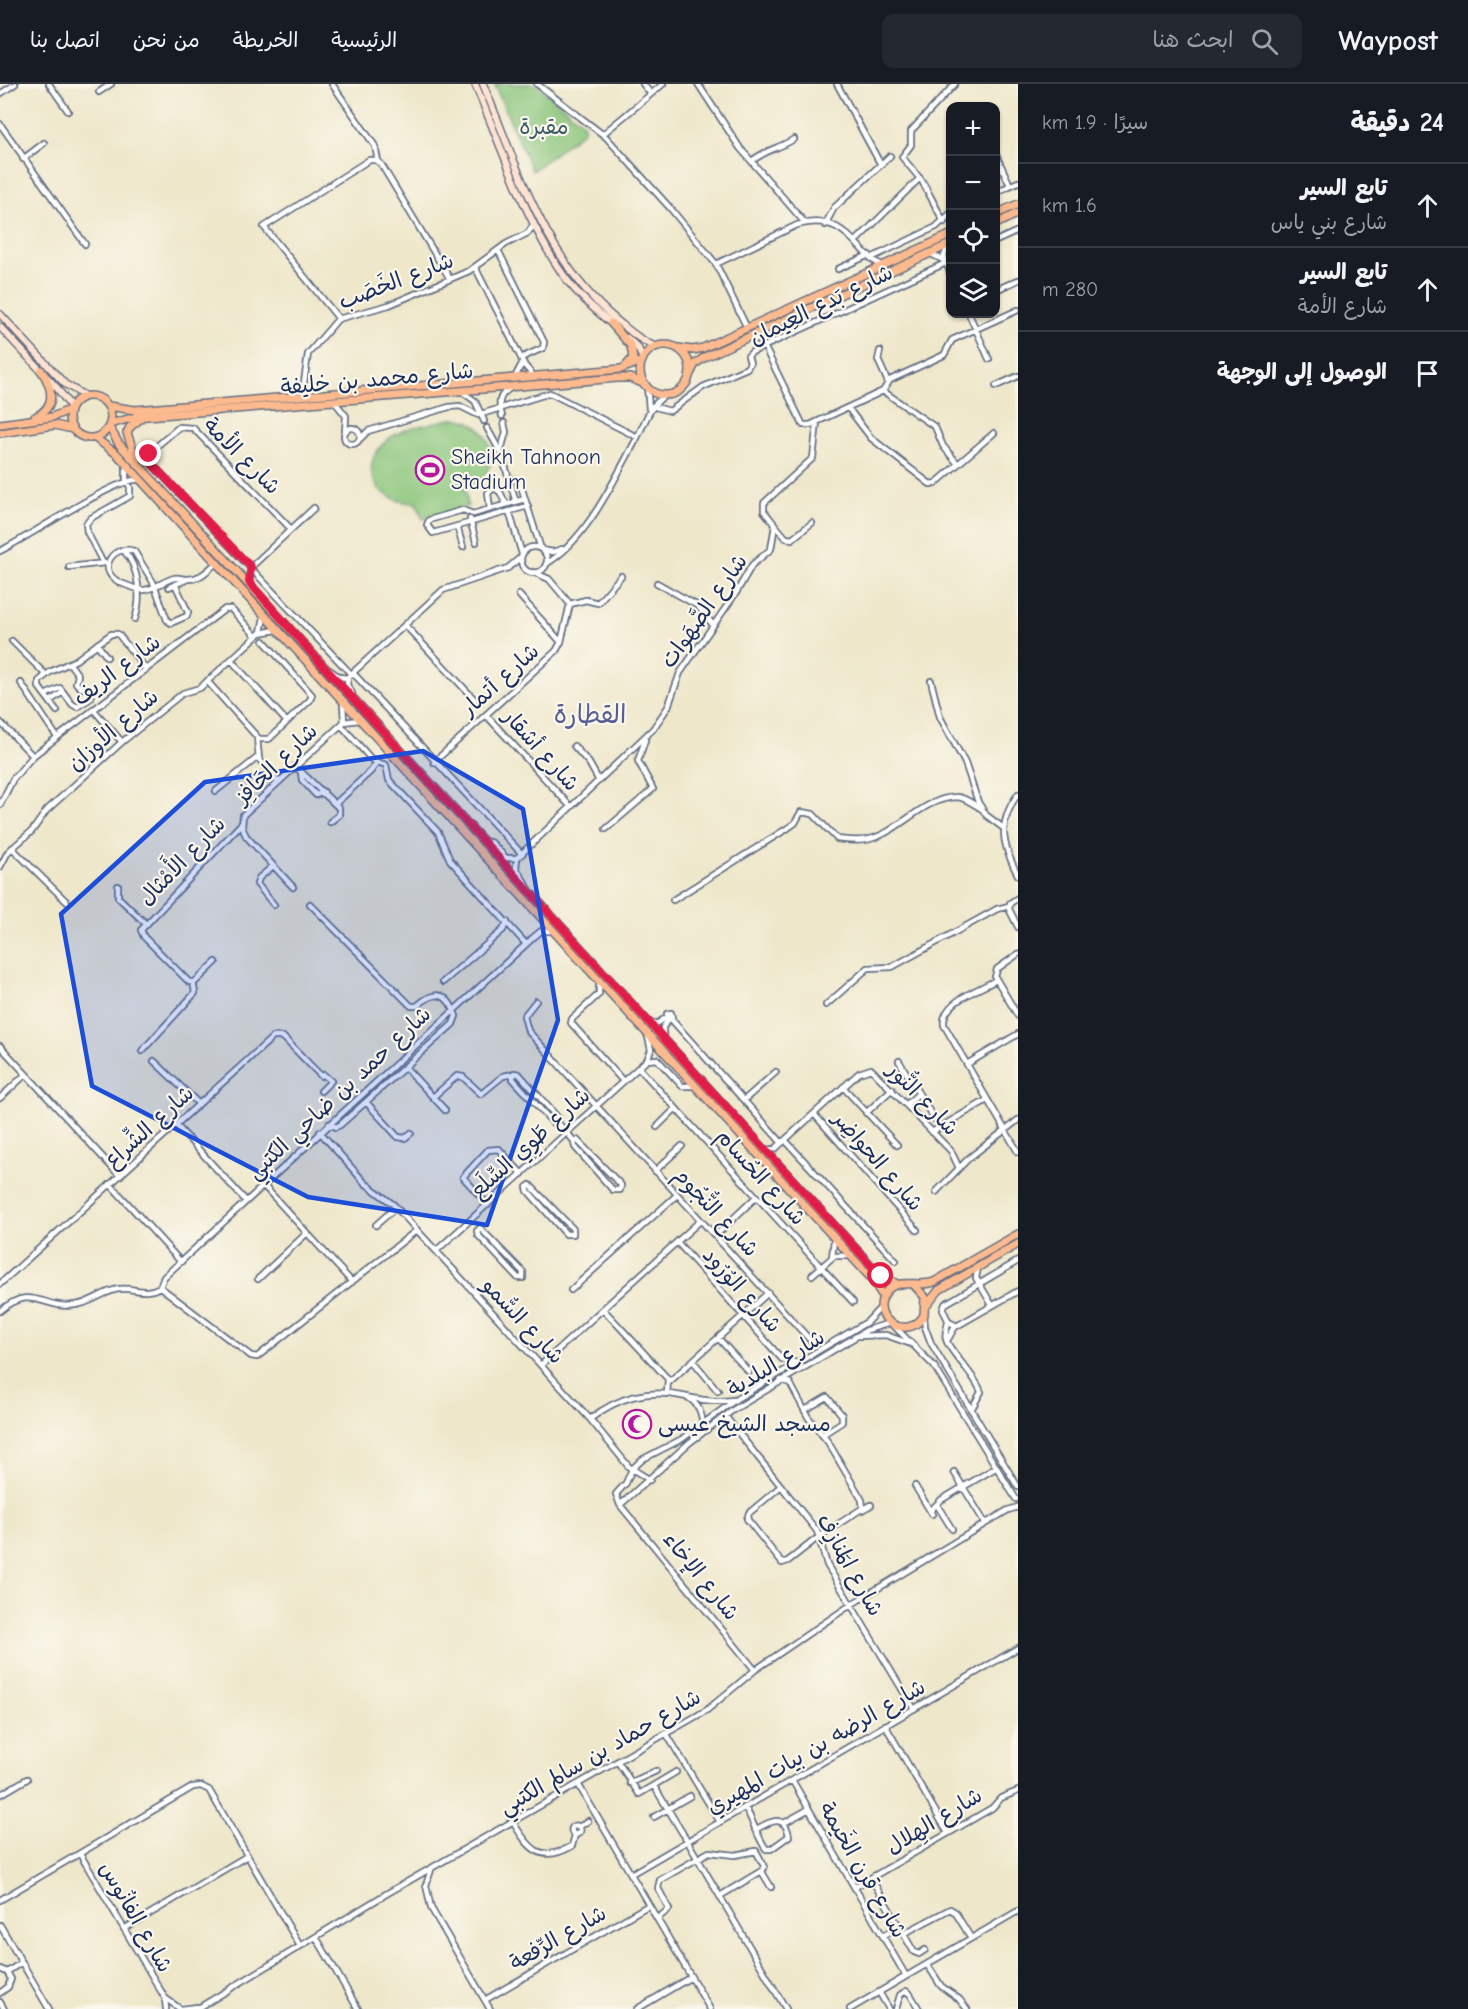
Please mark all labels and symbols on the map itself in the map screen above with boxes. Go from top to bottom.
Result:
park label: مقبرة [519,114,569,140]
street label: شارع الخَصَب [334,246,458,317]
street label: شارع بَدع العِيمان [745,259,898,353]
street label: شارع محمد بن خليفة [279,358,475,402]
street label: شارع الأمة [197,410,288,501]
route end [135,440,161,466]
place label: Sheikh Tahnoon Stadium [451,444,601,495]
sports icon: Sheikh Tahnoon Stadium [414,454,446,486]
street label: شارع الصَّهَوات [654,548,754,674]
street label: شارع الريف [68,629,167,713]
street label: شارع أتمار [454,637,546,724]
street label: شارع الأوزان [60,681,165,778]
district label: القطارة [554,700,626,730]
street label: شارع أشقار [495,702,585,798]
street label: شارع الحَافِز [228,718,324,813]
street label: شارع الأَمْثال [128,806,232,912]
street label: شارع حمد بن ضاحي الكتبي [242,1001,440,1189]
street label: شارع النُّور [879,1053,967,1142]
street label: شارع الشِّراع [96,1077,200,1175]
street label: شارع طَوِي السِّلَع [463,1081,598,1207]
street label: شارع الحواضِر [825,1104,928,1218]
street label: شارع الحُسام [709,1123,811,1233]
street label: شارع النُّجُوم [665,1159,767,1265]
street label: شارع الوُرُود [696,1242,787,1339]
route start [867,1262,893,1288]
street label: شارع السُّمو [474,1271,569,1371]
street label: شارع البلدية [722,1324,831,1404]
mosque icon: مسجد الشيخ عيسى [621,1408,653,1440]
place label: مسجد الشيخ عيسى [658,1411,831,1439]
street label: شارع المَنازِف [808,1509,889,1622]
street label: شارع الإخاء [656,1526,745,1627]
street label: شارع الرضه بن بيات المهيري [702,1674,931,1823]
street label: شارع حماد بن سالم الكتبي [495,1684,708,1826]
street label: شارع الهِلال [881,1782,988,1863]
street label: شارع قرن الخَيمة [812,1797,914,1944]
street label: شارع الفانُوس [92,1857,178,1978]
street label: شارع الرِّفعة [505,1900,612,1978]

